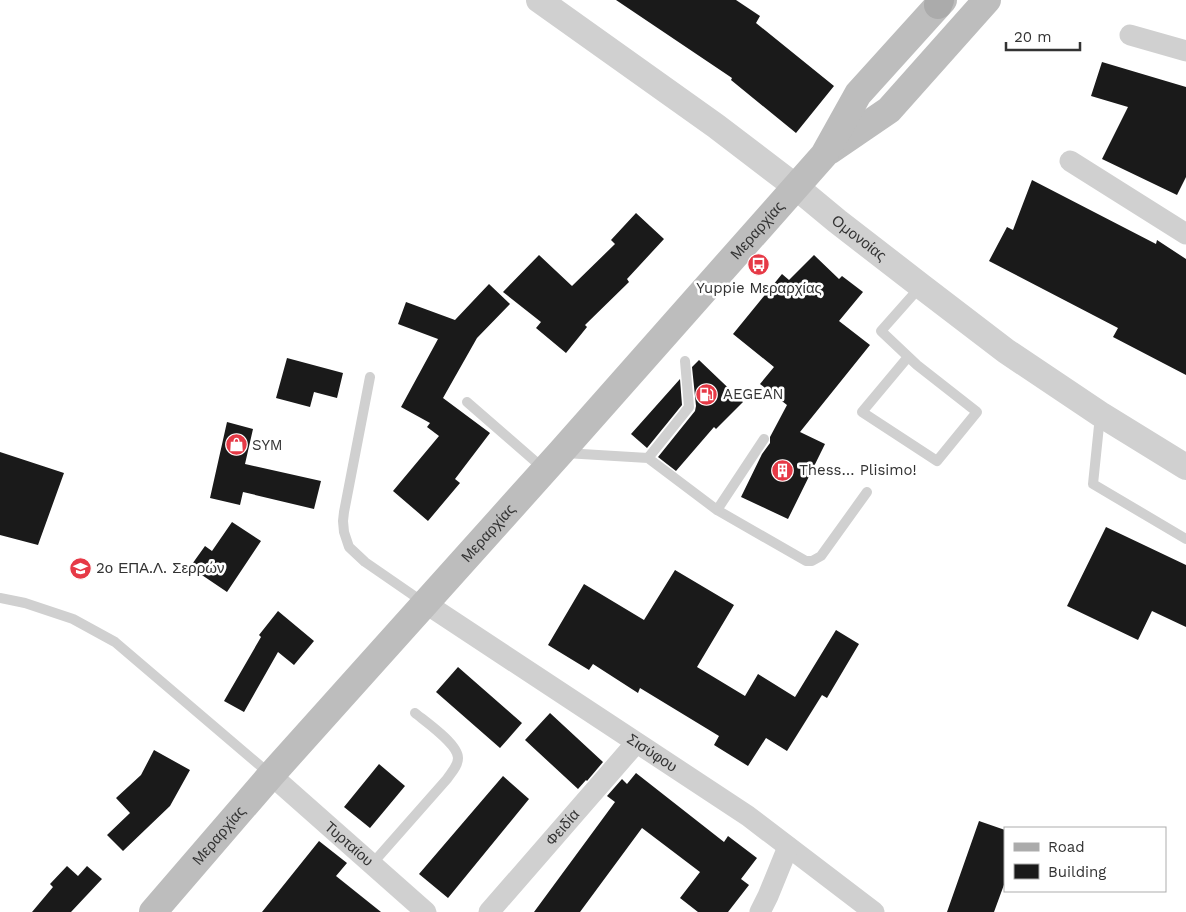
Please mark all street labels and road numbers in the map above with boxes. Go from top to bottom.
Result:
street label: Μεραρχίας [727,197,788,263]
street label: Ομονοίας [828,211,890,265]
street label: Μεραρχίας [457,500,519,566]
street label: Σισύφου [624,730,681,776]
street label: Μεραρχίας [189,802,249,869]
street label: Φειδία [542,805,583,849]
street label: Τυρταίου [321,818,377,870]

